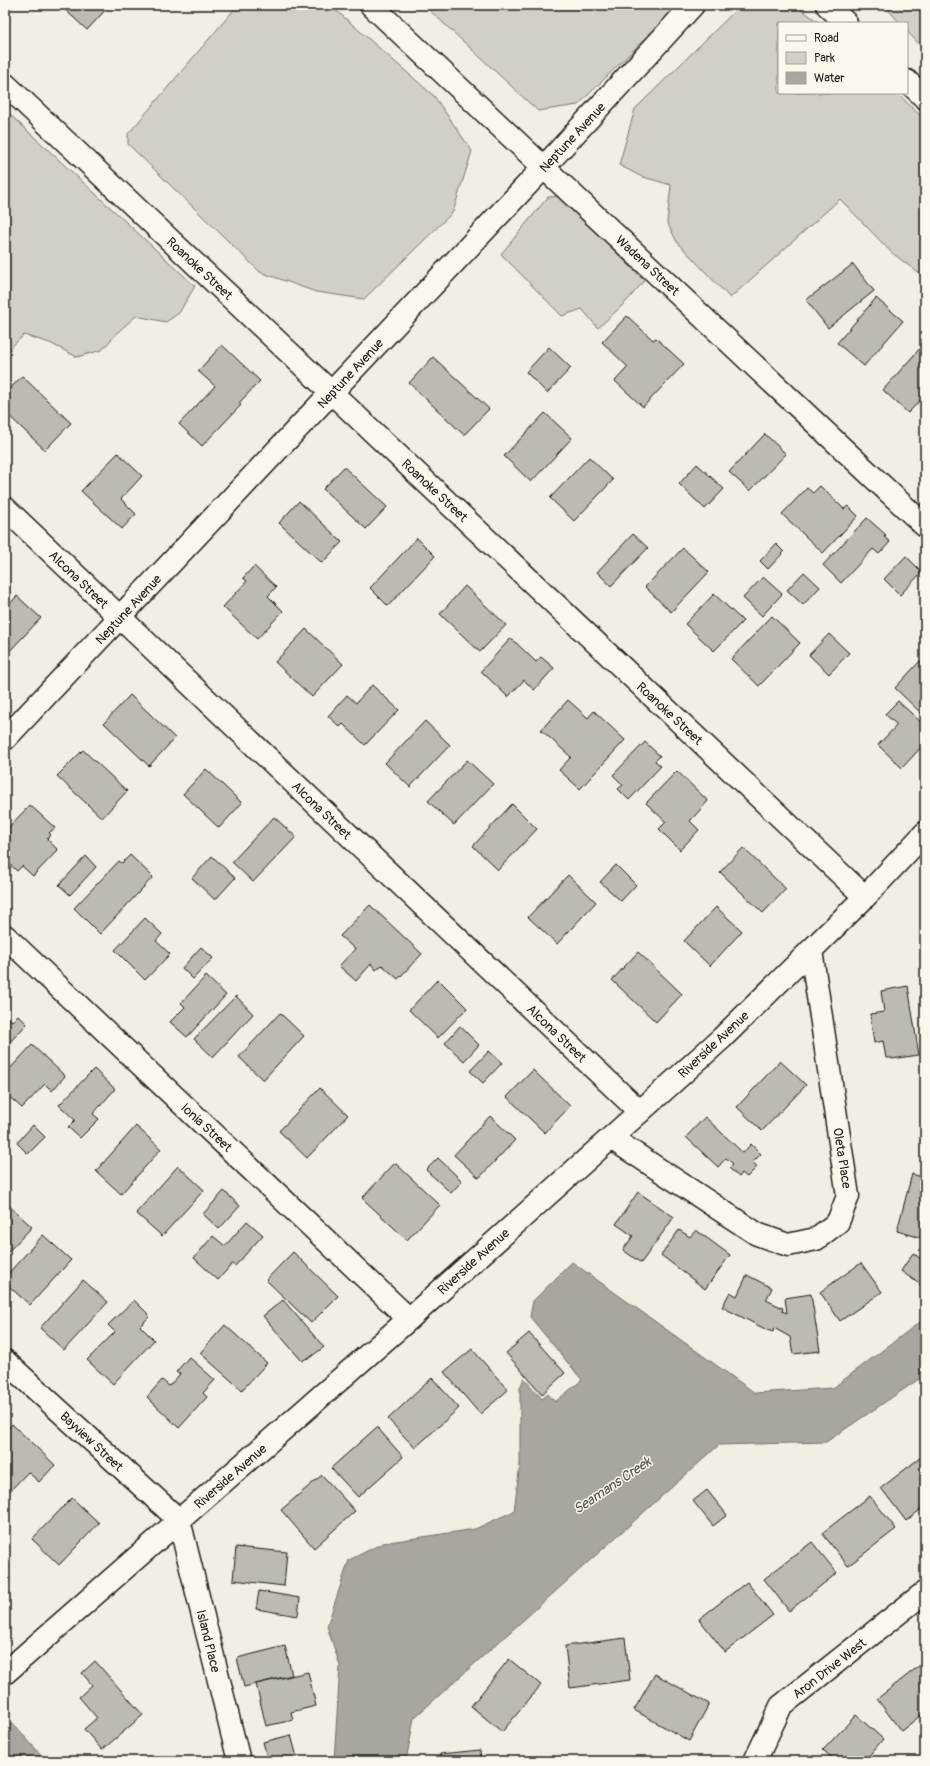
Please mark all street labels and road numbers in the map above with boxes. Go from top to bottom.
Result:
street label: Neptune Avenue [536,99,610,176]
street label: Wadena Street [612,232,683,300]
street label: Roanoke Street [163,234,236,304]
street label: Neptune Avenue [314,335,388,412]
street label: Roanoke Street [398,456,471,526]
street label: Alcona Street [45,547,112,613]
street label: Neptune Avenue [92,571,166,648]
street label: Roanoke Street [633,679,706,749]
street label: Alcona Street [288,778,355,844]
street label: Alcona Street [523,1001,590,1067]
street label: Riverside Avenue [675,1007,753,1082]
street label: Ionia Street [177,1100,236,1156]
street label: Oleta Place [829,1127,855,1190]
street label: Riverside Avenue [435,1225,513,1298]
street label: Bayview Street [56,1408,127,1476]
street label: Riverside Avenue [191,1440,271,1513]
street label: Island Place [193,1608,224,1675]
street label: Aron Drive West [790,1635,870,1702]

